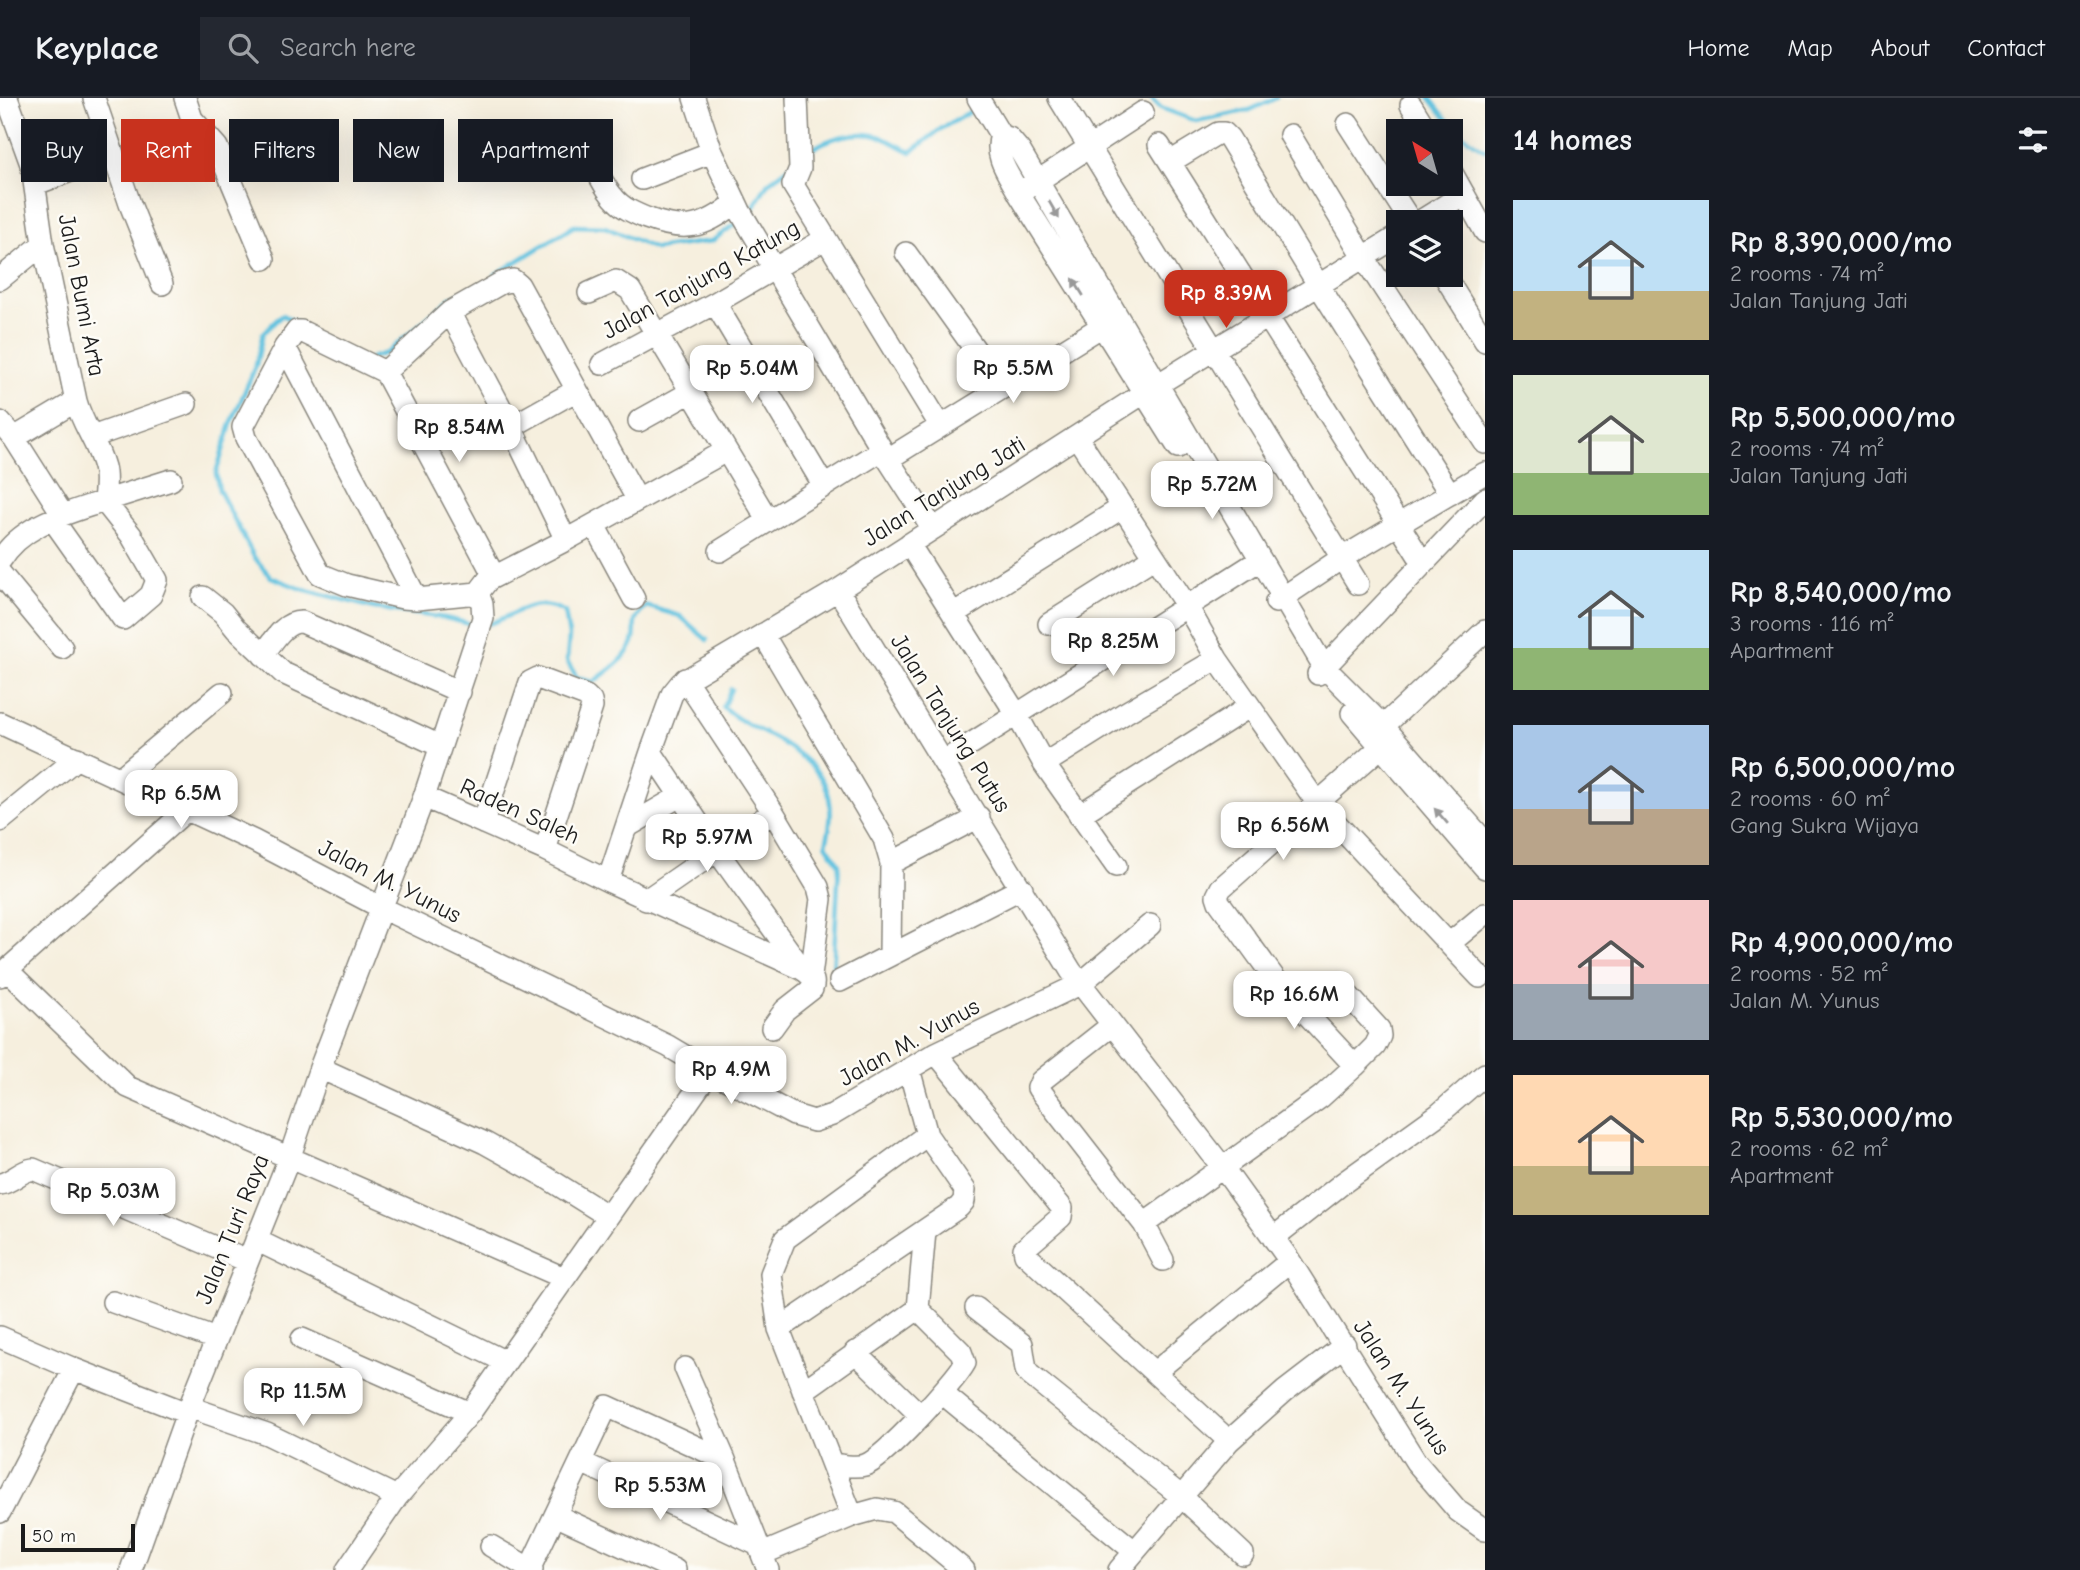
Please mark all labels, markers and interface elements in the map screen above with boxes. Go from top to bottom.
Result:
search box [200,17,690,80]
text: Keyplace [35,29,158,67]
icon: search [224,29,262,67]
text: Search here [280,33,416,63]
text: Home [1688,34,1749,62]
text: Map [1787,34,1833,62]
text: About [1871,34,1929,62]
text: Contact [1967,34,2045,62]
chip: Buy [21,119,107,182]
chip: Rent [121,119,215,182]
chip: Filters [229,119,339,182]
chip: New [353,119,444,182]
chip: Apartment [458,119,613,182]
north arrow [1386,119,1463,196]
map controls [1386,119,1463,287]
icon: filters [2014,121,2052,159]
text: 14 homes [1513,123,1632,158]
one-way arrow [1047,200,1060,219]
button: layers [1386,210,1463,287]
street label: Jalan Bumi Arta [53,211,111,379]
street label: Jalan Tanjung Katung [598,213,804,345]
text: Rp 8,390,000/mo [1730,225,1952,260]
icon: home [1569,228,1653,312]
text: 2 rooms · 74 m² [1730,260,1883,287]
pin: Rp 8.39M [1154,271,1298,330]
one-way arrow [1071,277,1084,296]
text: Rp 8.39M [1180,279,1272,306]
text: Jalan Tanjung Jati [1730,287,1908,314]
pin: Rp 5.04M [680,345,824,405]
pin: Rp 5.5M [948,345,1078,405]
text: Rp 5.04M [706,354,798,381]
text: Rp 5.5M [973,354,1053,381]
text: Rp 5,500,000/mo [1730,400,1955,435]
icon: home [1569,403,1653,487]
pin: Rp 8.54M [387,404,531,464]
text: Rp 8.54M [413,413,505,440]
street label: Jalan Tanjung Jati [858,430,1030,552]
text: 2 rooms · 74 m² [1730,435,1883,462]
pin: Rp 5.72M [1140,462,1284,521]
text: Jalan Tanjung Jati [1730,462,1908,489]
text: Rp 5.72M [1167,470,1257,497]
text: Rp 8,540,000/mo [1730,575,1952,610]
icon: home [1569,578,1653,662]
text: 3 rooms · 116 m² [1730,610,1894,637]
pin: Rp 8.25M [1041,618,1185,678]
text: Rp 8.25M [1067,627,1159,654]
street label: Jalan Tanjung Putus [885,629,1017,817]
text: Apartment [1730,637,1833,664]
text: Rp 6,500,000/mo [1730,750,1955,785]
icon: home [1569,753,1653,837]
pin: Rp 6.5M [116,770,246,830]
street label: Raden Saleh [456,772,584,850]
text: Rp 6.5M [141,779,221,806]
text: 2 rooms · 60 m² [1730,785,1890,812]
pin: Rp 6.56M [1211,802,1355,862]
one-way arrow [1434,808,1449,825]
text: Rp 6.56M [1237,811,1329,838]
text: Gang Sukra Wijaya [1730,812,1919,839]
pin: Rp 5.97M [635,814,779,874]
text: Rp 5.97M [662,823,752,850]
street label: Jalan M. Yunus [314,833,466,929]
text: Rp 4,900,000/mo [1730,925,1953,960]
icon: home [1569,928,1653,1012]
text: 2 rooms · 52 m² [1730,960,1888,987]
pin: Rp 16.6M [1222,972,1366,1031]
text: Rp 16.6M [1249,980,1339,1007]
text: Jalan M. Yunus [1730,987,1880,1014]
street label: Jalan M. Yunus [834,992,984,1092]
pin: Rp 4.9M [666,1046,796,1106]
text: Rp 4.9M [691,1055,771,1082]
text: Rp 5,530,000/mo [1730,1100,1953,1135]
icon: home [1569,1103,1653,1187]
text: 2 rooms · 62 m² [1730,1135,1888,1162]
street label: Jalan Turi Raya [189,1150,275,1308]
text: Apartment [1730,1162,1833,1189]
pin: Rp 5.03M [41,1168,185,1228]
text: Rp 5.03M [67,1177,160,1204]
street label: Jalan M. Yunus [1348,1314,1456,1460]
pin: Rp 11.5M [231,1368,375,1428]
text: Rp 11.5M [260,1377,346,1404]
pin: Rp 5.53M [588,1462,732,1522]
text: Rp 5.53M [614,1471,706,1498]
scale bar [21,1521,135,1553]
text: 50 m [32,1525,76,1547]

